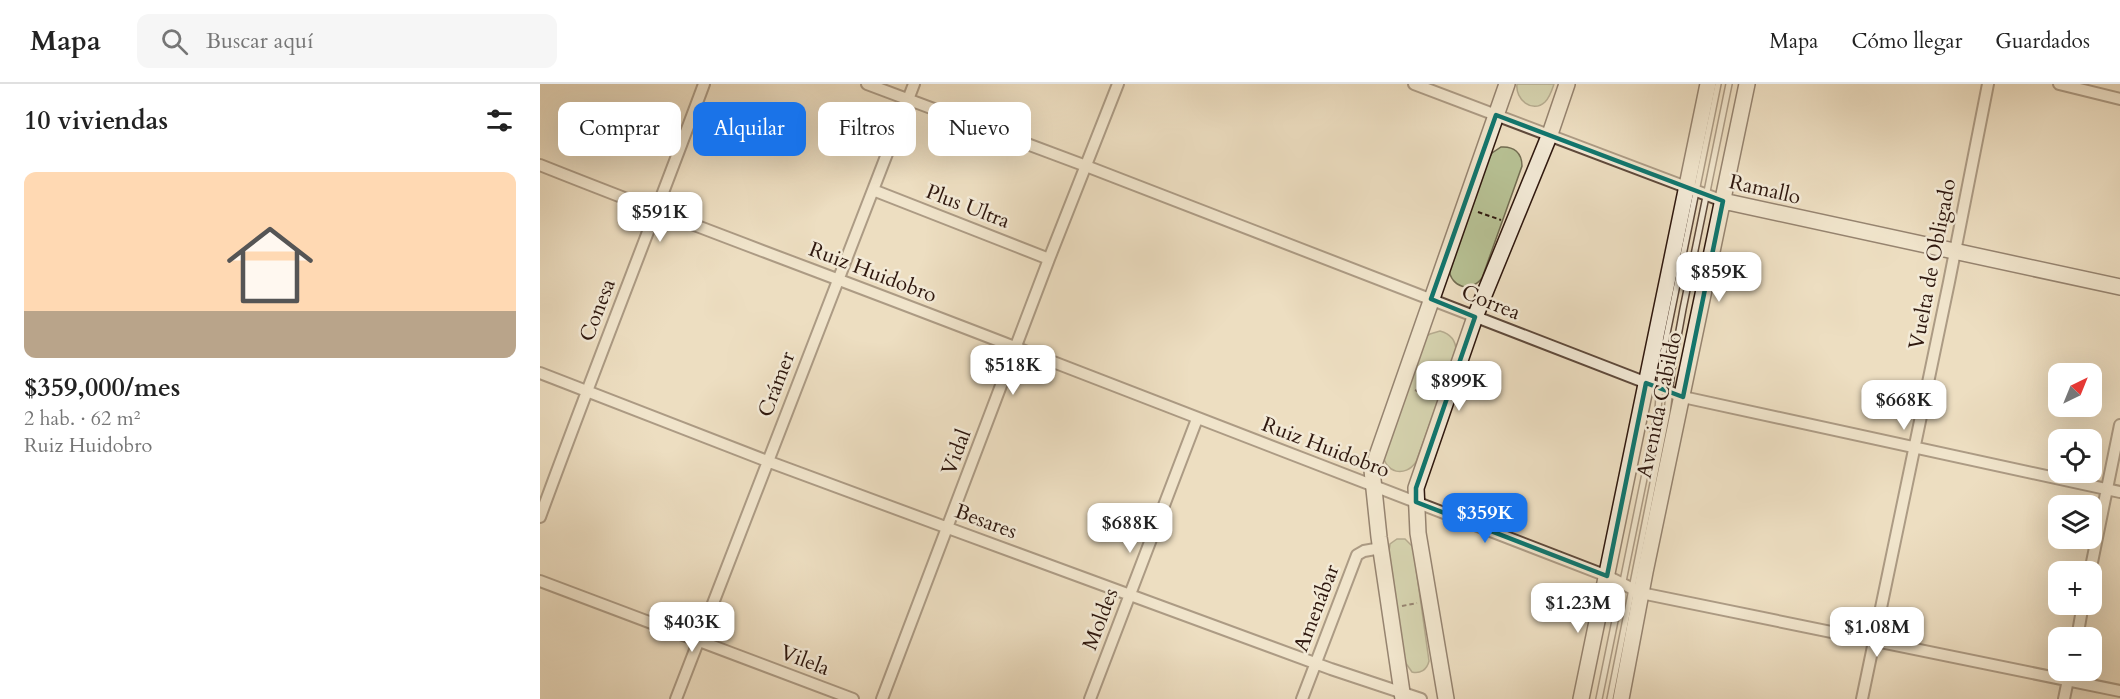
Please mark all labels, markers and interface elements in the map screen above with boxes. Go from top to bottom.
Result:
search box [137,14,557,68]
text: Mapa [30,22,101,60]
icon: search [158,25,191,58]
text: Buscar aquí [206,26,313,56]
text: Mapa [1769,27,1818,56]
text: Cómo llegar [1851,27,1962,56]
text: Guardados [1995,27,2090,56]
chip: Comprar [558,102,681,156]
chip: Alquilar [693,102,806,156]
chip: Filtros [818,102,916,156]
chip: Nuevo [928,102,1031,156]
text: 10 viviendas [24,103,168,138]
icon: filters [483,104,516,137]
street label: Ramallo [1726,167,1803,212]
street label: Vuelta de Obligado [1902,176,1963,352]
street label: Plus Ultra [922,177,1014,236]
pin: $591K [618,192,702,243]
text: $591K [631,198,689,225]
icon: home [216,211,324,319]
street label: Ruiz Huidobro [805,235,941,310]
pin: $859K [1677,252,1761,303]
text: $859K [1690,258,1748,285]
street label: Conesa [572,275,623,346]
street label: Correa [1457,278,1525,327]
street label: Avenida Cabildo [1630,329,1689,481]
pin: $518K [971,345,1055,396]
street label: Crámer [751,347,802,421]
text: $518K [984,351,1042,378]
pin: $899K [1417,361,1501,412]
north arrow [2048,363,2102,417]
map controls [2048,363,2102,681]
text: $899K [1430,367,1488,394]
text: $359,000/mes [24,370,180,405]
pin: $668K [1862,380,1946,431]
text: $668K [1875,386,1933,413]
text: 2 hab. · 62 m² [24,405,140,432]
street label: Ruiz Huidobro [1258,410,1394,485]
street label: Vidal [935,425,978,479]
button: locate [2048,429,2102,483]
text: Ruiz Huidobro [24,432,152,459]
pin: $359K [1443,493,1527,544]
button: layers [2048,495,2102,549]
street label: Besares [951,497,1021,546]
text: $359K [1456,499,1514,526]
pin: $688K [1088,503,1172,554]
text: $688K [1101,509,1159,536]
street label: Amenábar [1287,560,1346,656]
button: + [2048,561,2102,615]
pin: $1.23M [1529,583,1627,634]
street label: Moldes [1075,584,1126,654]
text: $1.23M [1545,589,1611,616]
pin: $403K [650,602,734,653]
pin: $1.08M [1828,607,1926,658]
text: $403K [663,608,721,635]
text: $1.08M [1844,613,1910,640]
button: − [2048,627,2102,681]
street label: Vilela [776,638,834,683]

